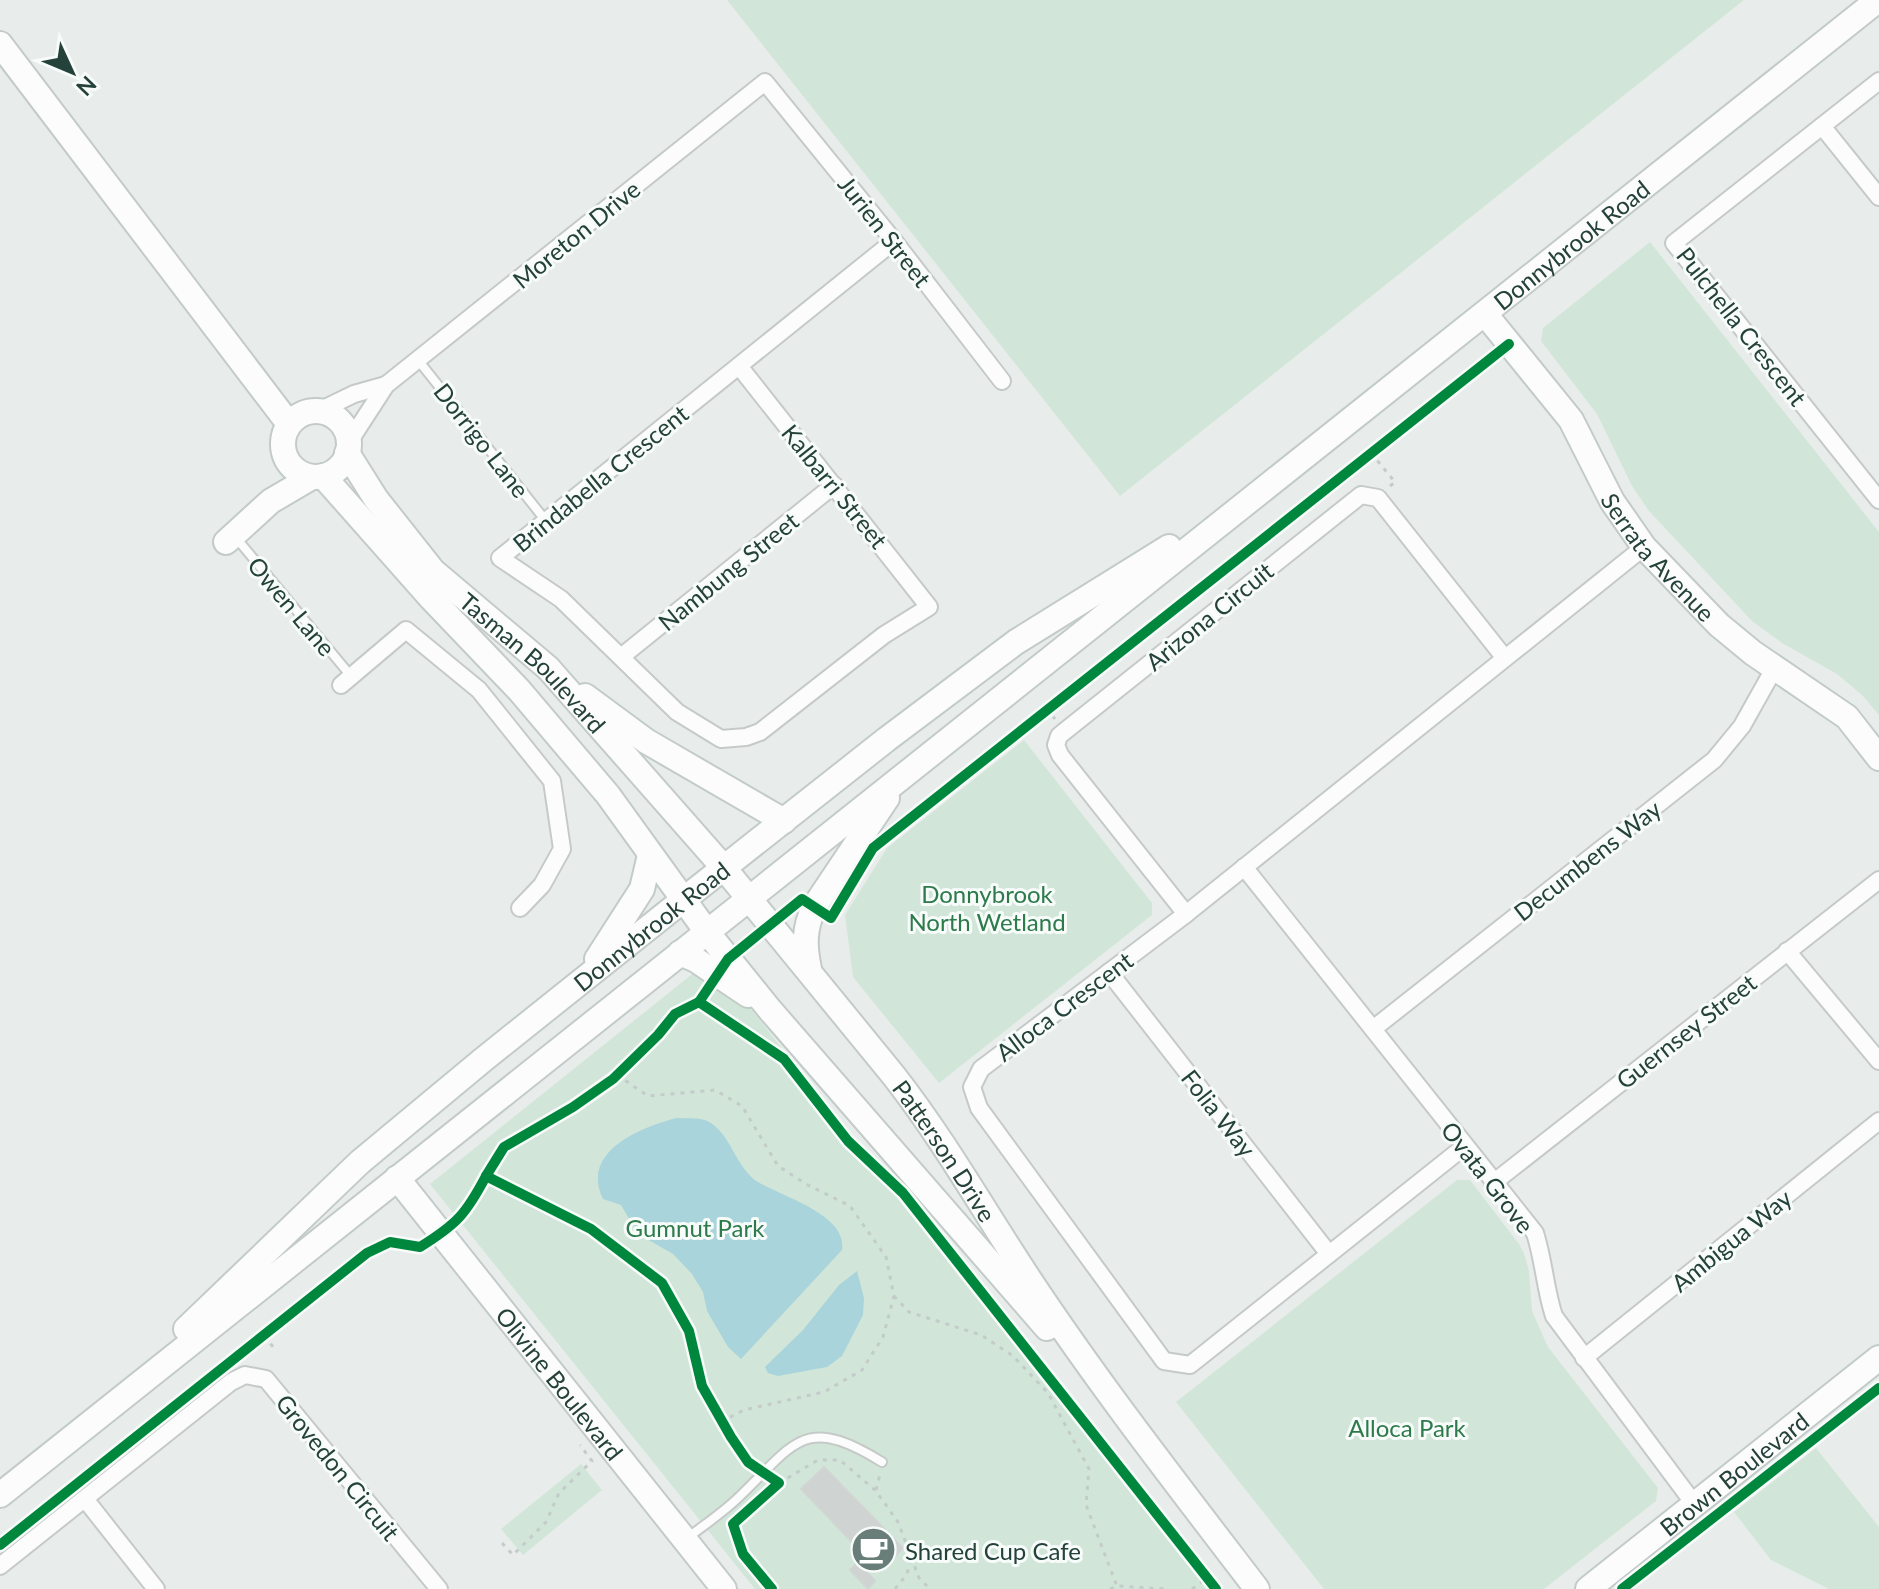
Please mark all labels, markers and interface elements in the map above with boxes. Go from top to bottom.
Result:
north arrow [32,32,112,112]
text: N [71,71,102,102]
street label: Jurien Street [833,170,938,293]
street label: Moreton Drive [507,174,645,294]
street label: Donnybrook Road [1487,174,1655,315]
street label: Pulchella Crescent [1671,241,1813,411]
street label: Dorrigo Lane [428,377,536,503]
street label: Brindabella Crescent [507,398,694,558]
street label: Kalbarri Street [776,418,894,554]
street label: Serrata Avenue [1596,488,1722,627]
street label: Nambung Street [652,505,804,636]
street label: Owen Lane [242,551,342,661]
street label: Arizona Circuit [1139,556,1279,676]
street label: Tasman Boulevard [454,586,612,738]
street label: Decumbens Way [1508,793,1667,926]
street label: Donnybrook Road [567,855,735,997]
park label: Donnybrook North Wetland [908,879,1066,936]
street label: Alloca Crescent [990,945,1138,1067]
street label: Guernsey Street [1610,967,1762,1095]
street label: Folia Way [1176,1064,1262,1163]
street label: Patterson Drive [887,1074,1003,1227]
street label: Ovata Grove [1436,1116,1540,1238]
street label: Ambigua Way [1665,1182,1797,1297]
park label: Gumnut Park [626,1213,765,1242]
street label: Olivine Boulevard [491,1301,630,1465]
street label: Grovedon Circuit [270,1388,406,1546]
street label: Brown Boulevard [1654,1406,1814,1541]
park label: Alloca Park [1348,1413,1467,1442]
cafe icon: Shared Cup Cafe [850,1526,898,1574]
place label: Shared Cup Cafe [905,1536,1081,1565]

